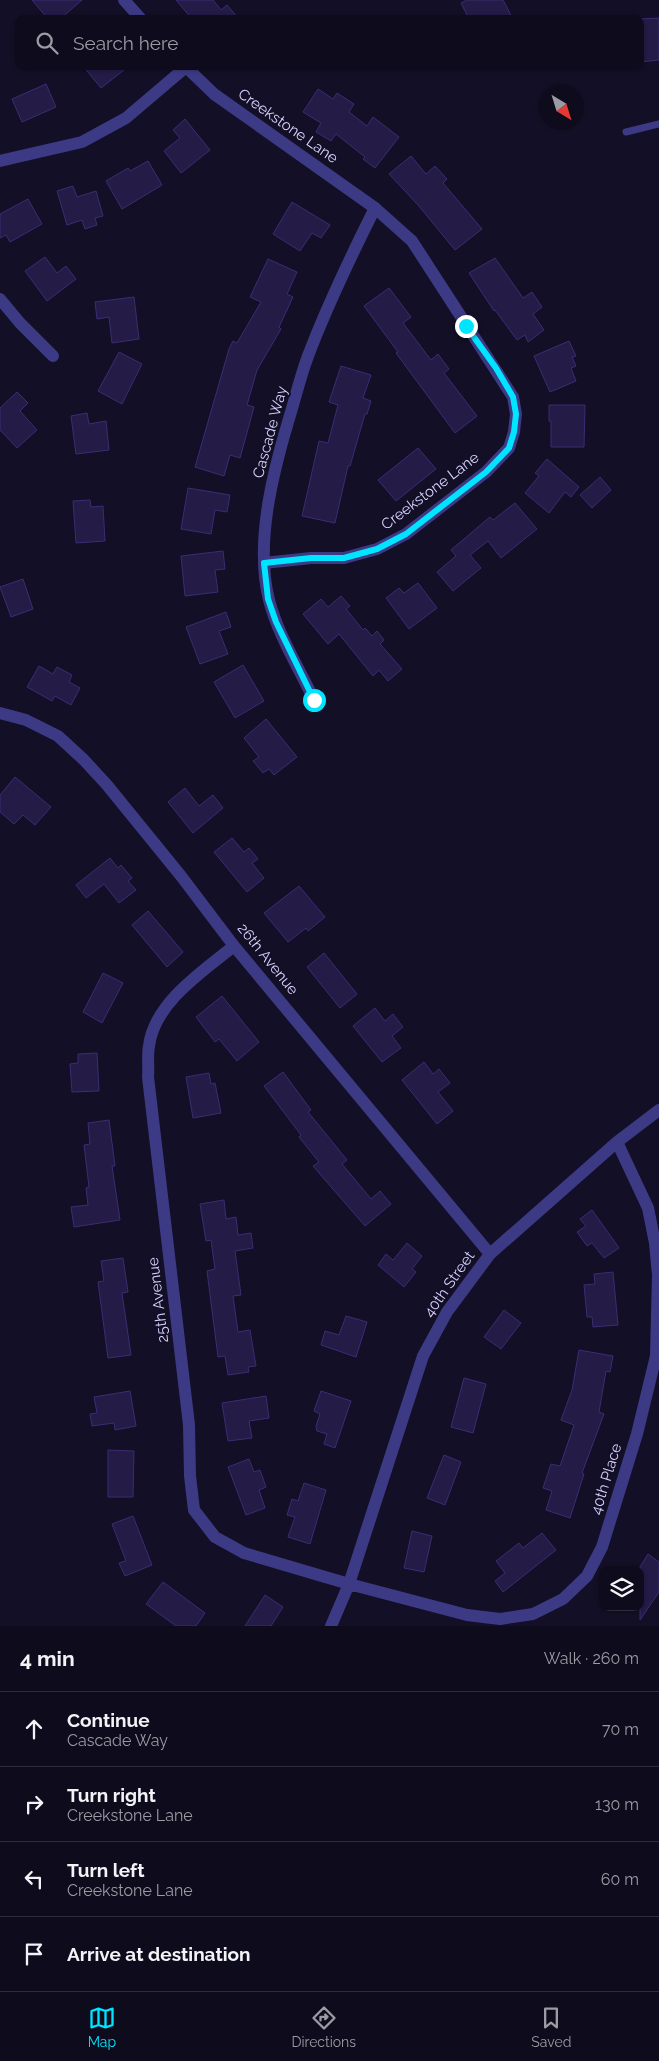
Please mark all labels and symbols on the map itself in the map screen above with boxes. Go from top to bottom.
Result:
street label: Creekstone Lane [235,85,342,167]
north arrow [539,85,584,130]
route end [455,315,478,338]
street label: Cascade Way [249,384,291,480]
street label: Creekstone Lane [378,448,483,534]
route start [303,689,326,712]
street label: 26th Avenue [234,920,302,998]
street label: 40th Street [420,1247,478,1321]
street label: 25th Avenue [144,1256,172,1344]
street label: 40th Place [587,1441,625,1517]

